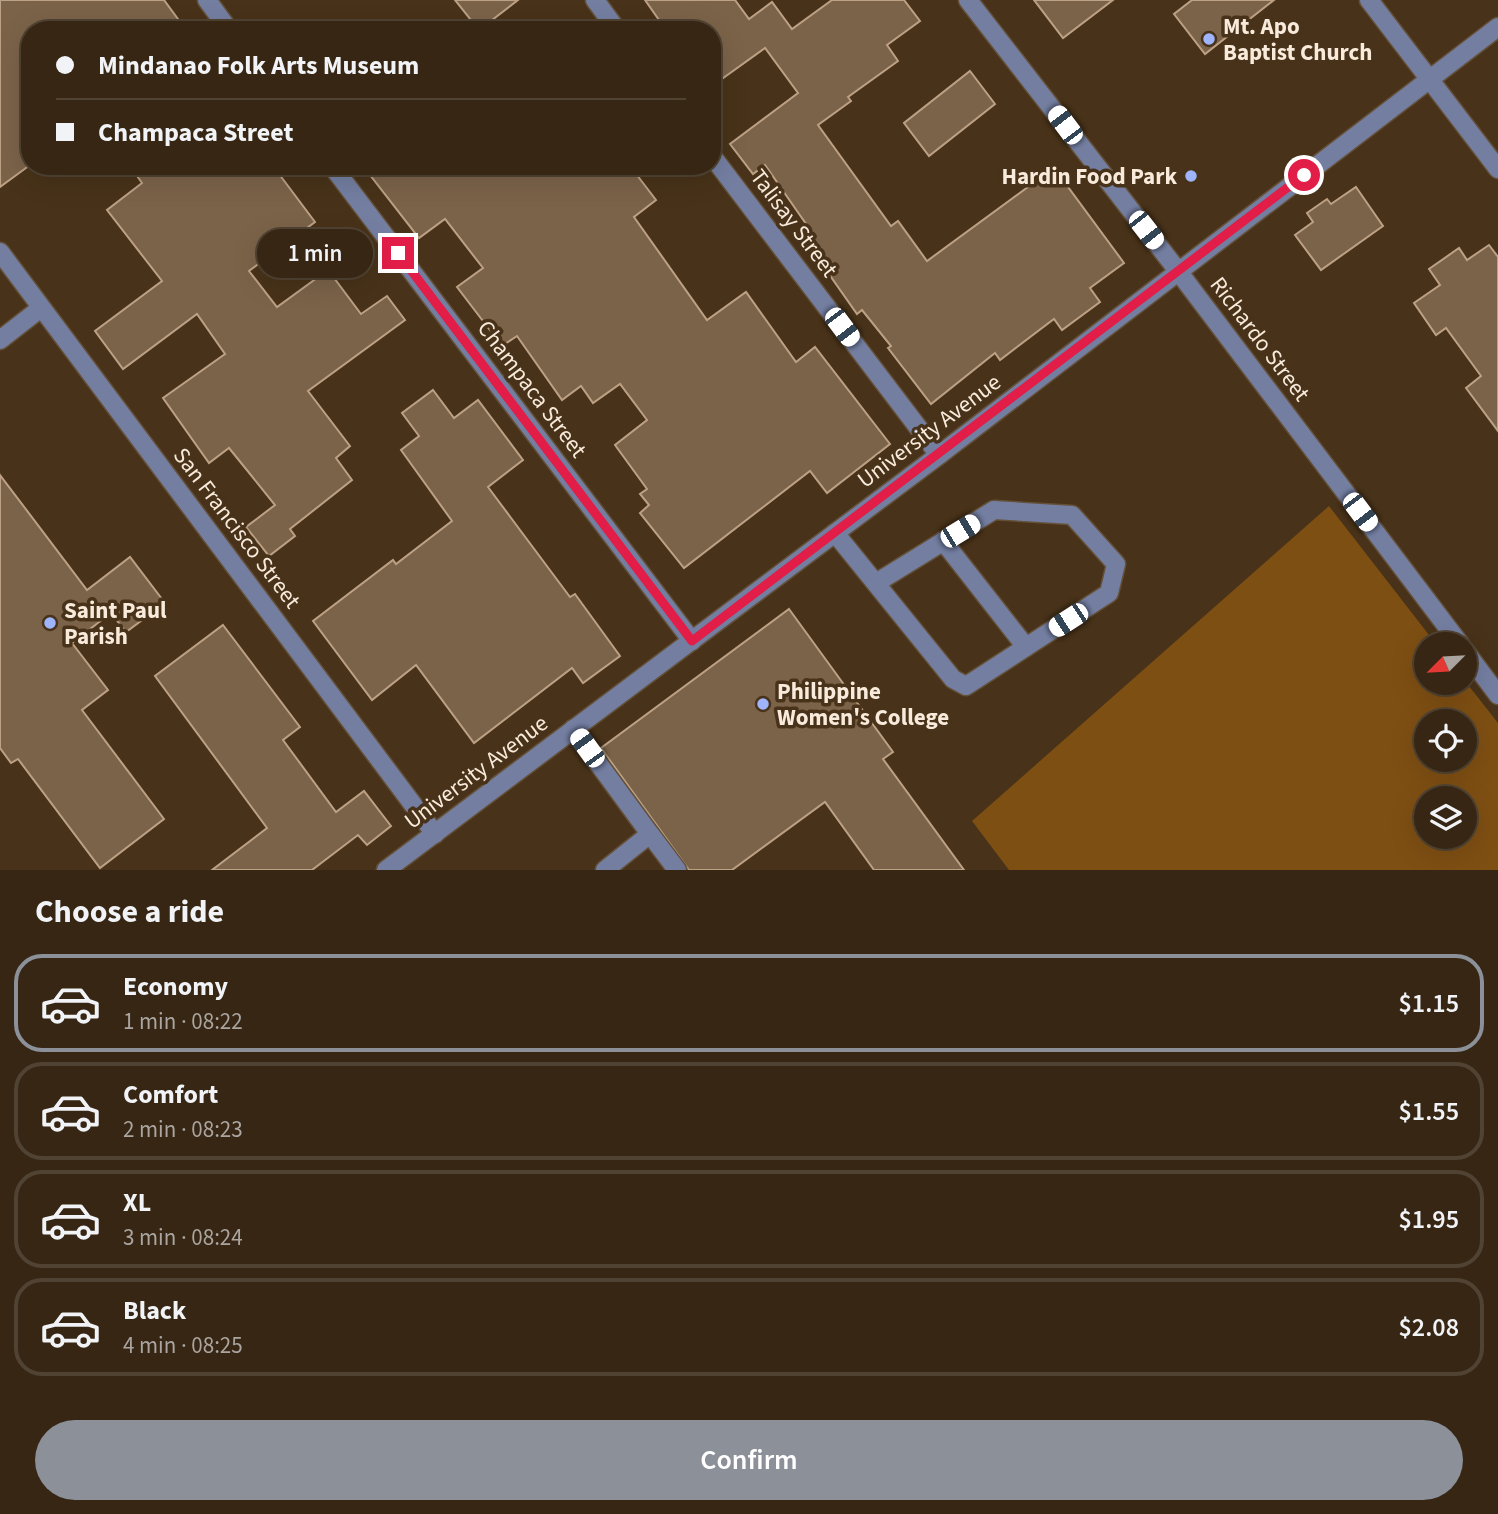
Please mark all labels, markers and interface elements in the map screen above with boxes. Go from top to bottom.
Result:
place label: Mt. Apo Baptist Church [1223,10,1372,69]
marker: Mt. Apo Baptist Church [1201,31,1217,47]
text: Mindanao Folk Arts Museum [98,47,419,84]
car [1044,102,1087,148]
text: Champaca Street [98,114,294,151]
route start [1288,159,1320,191]
place label: Hardin Food Park [1001,160,1177,193]
street label: Talisay Street [742,162,846,284]
marker: Hardin Food Park [1183,168,1199,184]
car [1125,207,1168,253]
callout: 1 min [258,229,374,278]
text: 1 min [288,237,342,270]
route end [382,237,414,269]
street label: Richardo Street [1202,270,1318,408]
car [821,304,864,350]
street label: Champaca Street [469,313,595,465]
street label: University Avenue [850,366,1008,496]
street label: San Francisco Street [165,441,309,616]
car [1339,489,1382,535]
car [937,511,984,551]
place label: Saint Paul Parish [64,594,167,653]
car [1045,600,1092,640]
marker: Saint Paul Parish [42,615,58,631]
north arrow [1414,632,1477,695]
map controls [1414,632,1477,849]
place label: Philippine Women's College [777,675,949,734]
marker: Philippine Women's College [755,696,771,712]
street label: University Avenue [397,707,555,837]
button: locate [1414,709,1477,772]
car [567,725,608,771]
button: layers [1414,786,1477,849]
text: Choose a ride [35,889,224,935]
text: Economy [123,968,228,1005]
icon: car [39,972,102,1035]
text: $1.15 [1398,985,1459,1022]
text: 1 min · 08:22 [123,1005,243,1038]
text: Comfort [123,1076,218,1113]
icon: car [39,1080,102,1143]
text: $1.55 [1398,1093,1459,1130]
text: 2 min · 08:23 [123,1113,243,1146]
text: XL [123,1184,151,1221]
icon: car [39,1188,102,1251]
text: $1.95 [1398,1201,1459,1238]
text: 3 min · 08:24 [123,1221,243,1254]
text: Black [123,1292,186,1329]
icon: car [39,1296,102,1359]
text: $2.08 [1398,1309,1459,1346]
text: 4 min · 08:25 [123,1329,243,1362]
button: Confirm [35,1420,1463,1500]

